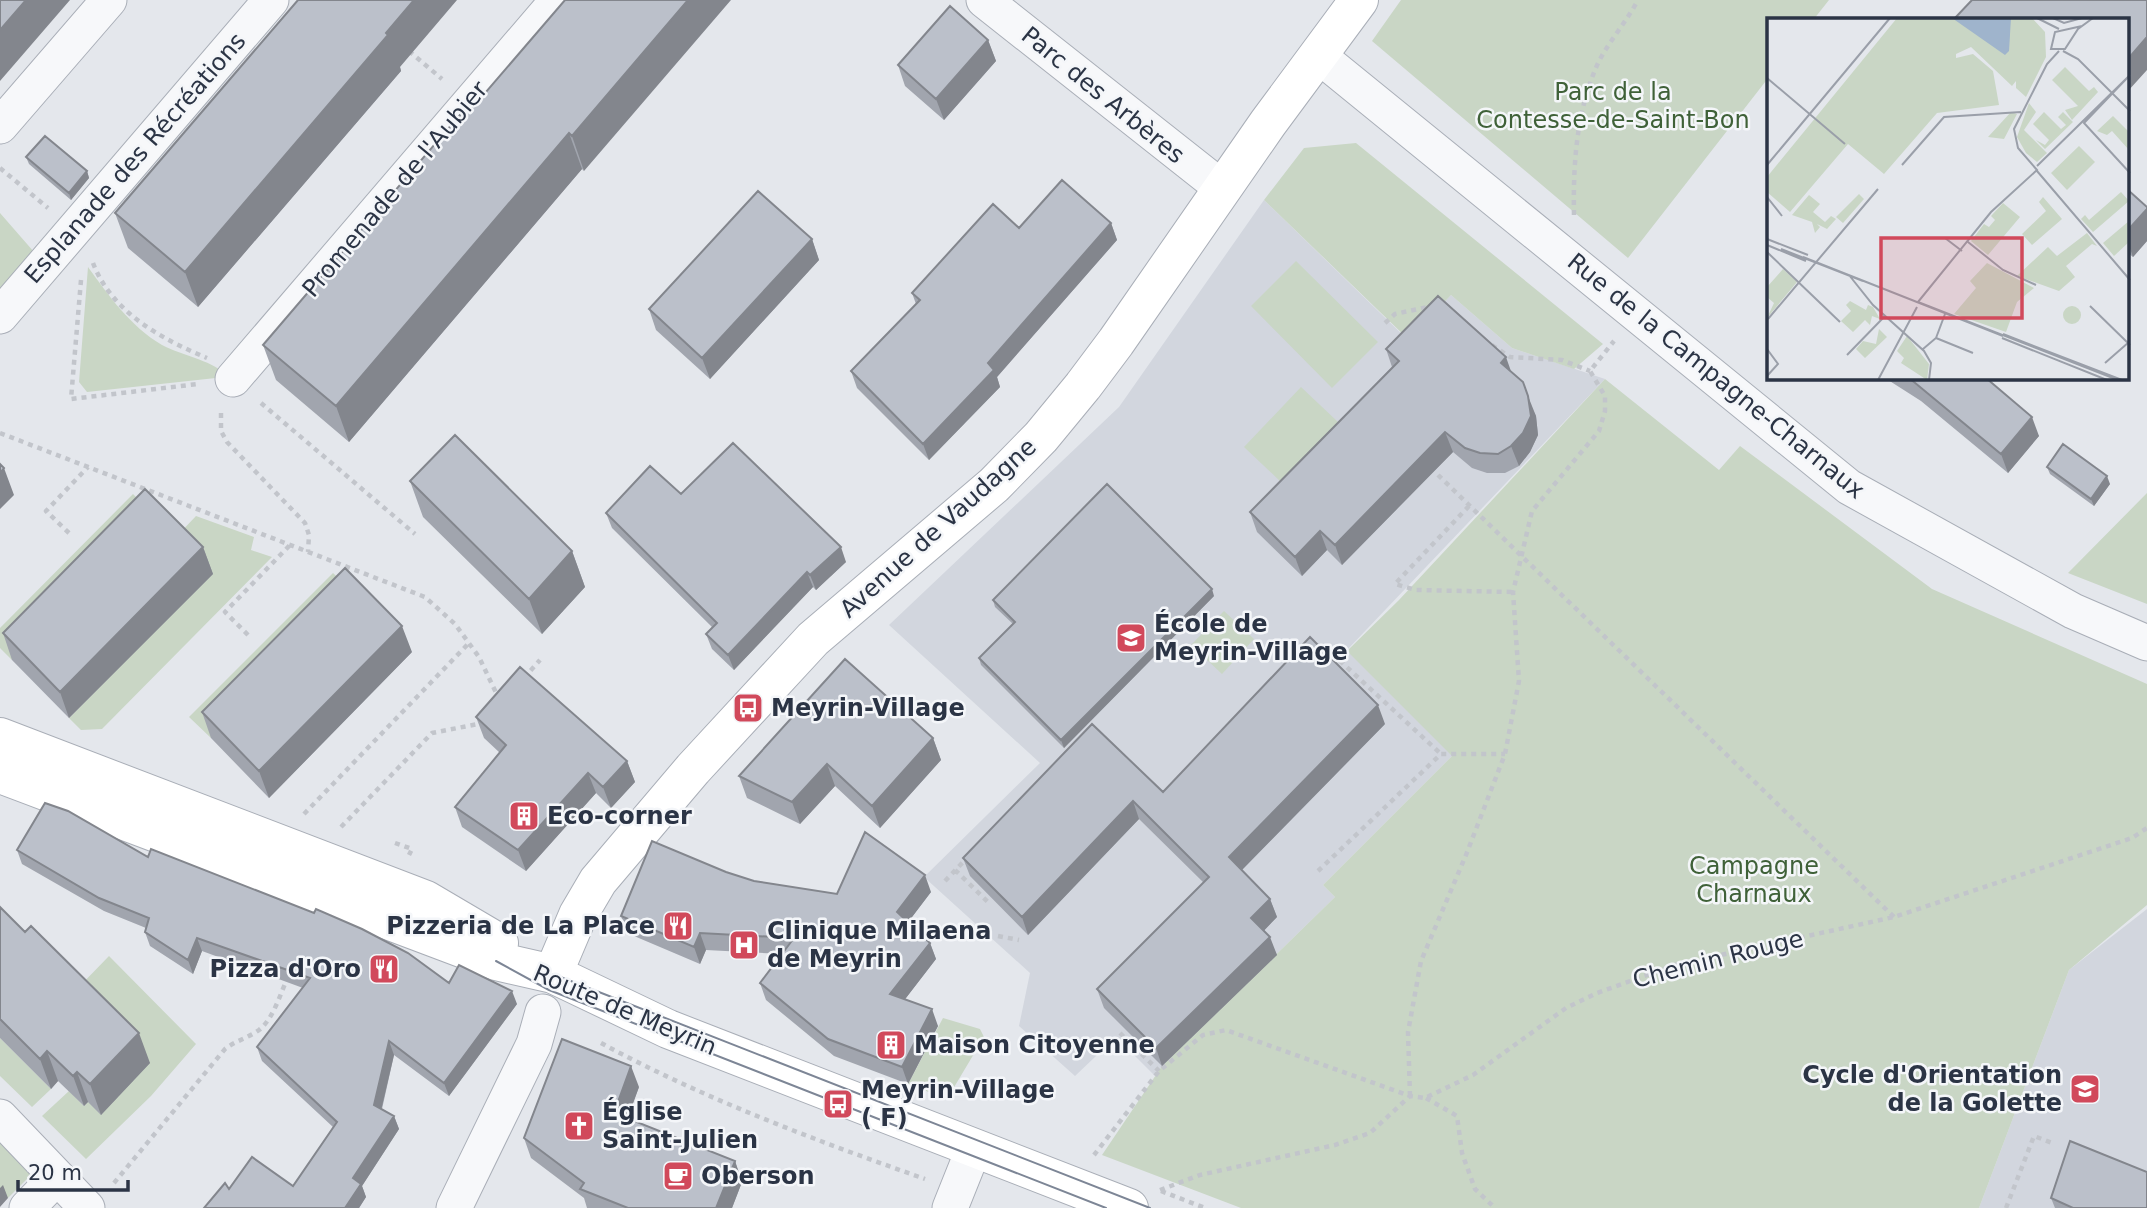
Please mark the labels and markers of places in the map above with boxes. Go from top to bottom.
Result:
place label: École de Meyrin-Village [1154,609,1348,666]
school or university icon: École de Meyrin-Village [1114,621,1148,655]
bus stop icon: Meyrin-Village [731,691,765,725]
place label: Meyrin-Village [771,694,965,722]
building icon: Eco-corner [507,799,541,833]
place label: Eco-corner [547,802,692,830]
restaurant icon: Pizzeria de La Place [661,909,695,943]
place label: Pizzeria de La Place [386,912,655,940]
place label: Clinique Milaena de Meyrin [767,917,991,973]
hospital icon: Clinique Milaena de Meyrin [727,928,761,962]
restaurant icon: Pizza d'Oro [367,952,401,986]
place label: Pizza d'Oro [209,955,361,983]
building icon: Maison Citoyenne [874,1028,908,1062]
place label: Maison Citoyenne [914,1031,1155,1059]
place label: Cycle d'Orientation de la Golette [1802,1061,2062,1117]
school or university icon: Cycle d'Orientation de la Golette [2068,1072,2102,1106]
place label: Meyrin-Village ( F) [861,1076,1055,1132]
bus stop icon: Meyrin-Village ( F) [821,1087,855,1121]
place label: Église Saint-Julien [602,1097,758,1154]
church icon: Église Saint-Julien [562,1109,596,1143]
cafe icon: Oberson [661,1159,695,1193]
place label: Oberson [701,1162,815,1190]

